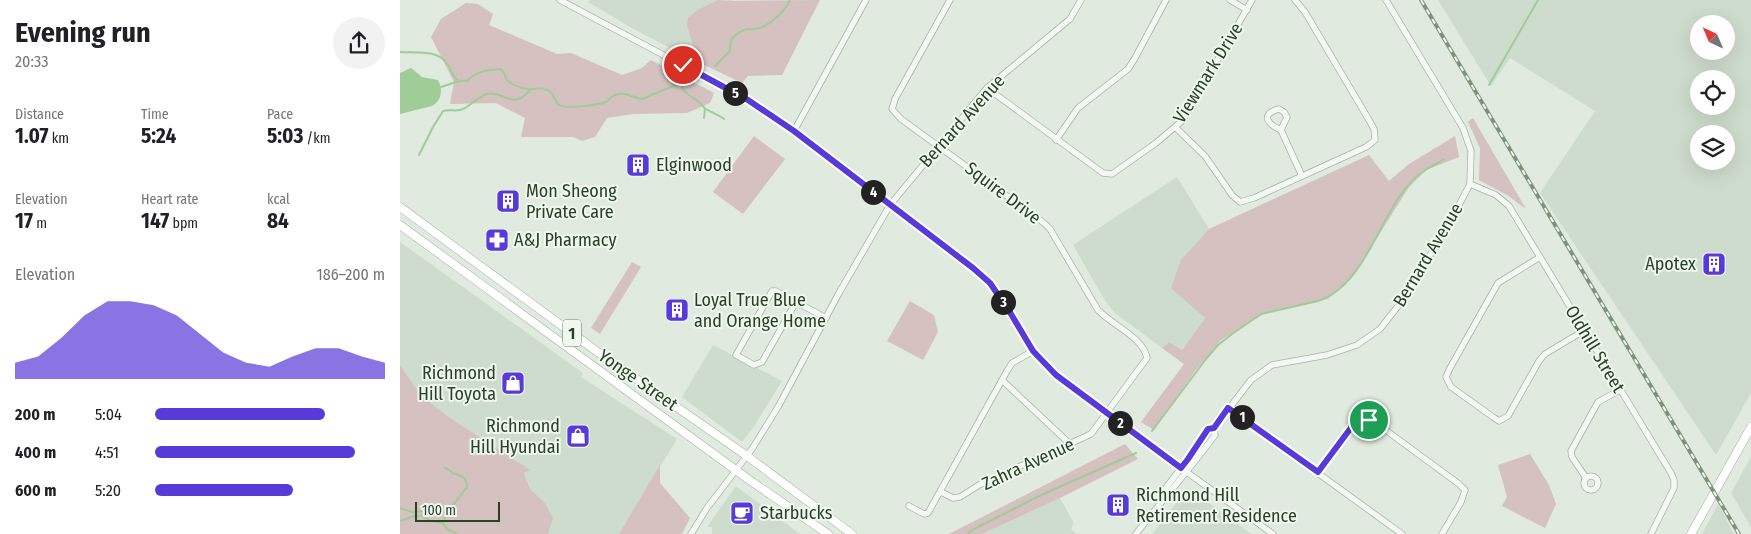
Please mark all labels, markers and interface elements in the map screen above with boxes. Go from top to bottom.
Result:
north arrow [1690,15,1735,60]
map controls [1690,15,1735,170]
text: Evening run [15,16,151,49]
button: share [333,17,385,69]
street label: Viewmark Drive [1168,19,1248,127]
pin [662,44,704,86]
icon: check [669,51,697,79]
text: 20:33 [15,52,48,71]
street label: Bernard Avenue [915,70,1009,172]
button: locate [1690,70,1735,115]
pin: 5 [722,80,748,106]
text: 5 [732,85,739,102]
text: Distance [15,106,64,123]
text: Time [141,106,169,123]
text: Pace [267,106,293,123]
text: 1.07 [15,123,48,149]
text: 5:24 [141,123,176,149]
text: 5:03 [267,123,303,149]
button: layers [1690,125,1735,170]
text: km [48,130,69,147]
text: /km [303,130,330,147]
building icon: Elginwood [625,152,651,178]
place label: Elginwood [656,154,732,176]
street label: Squire Drive [961,157,1045,229]
place label: Mon Sheong Private Care [526,180,617,223]
pin: 4 [860,180,886,204]
text: 4 [870,184,877,201]
building icon: Mon Sheong Private Care [495,188,521,214]
text: Elevation [15,191,68,208]
text: Heart rate [141,191,198,208]
text: kcal [267,191,290,208]
street label: Bernard Avenue [1388,199,1468,311]
text: 17 [15,208,33,234]
text: 147 [141,208,169,234]
text: 84 [267,208,289,234]
text: m [33,215,47,232]
text: bpm [169,215,198,232]
pharmacy icon: A&J Pharmacy [484,227,510,253]
place label: A&J Pharmacy [514,229,617,251]
building icon: Apotex [1701,251,1727,277]
place label: Apotex [1645,253,1696,275]
text: Elevation [15,265,75,284]
text: 186–200 m [316,265,385,284]
place label: Loyal True Blue and Orange Home [694,289,826,332]
pin: 3 [990,290,1016,314]
text: 3 [1000,294,1007,311]
building icon: Loyal True Blue and Orange Home [664,297,690,323]
street label: Oldhill Street [1560,301,1630,397]
road number: 1 [563,319,581,346]
street label: Yonge Street [594,344,682,416]
place label: Richmond Hill Toyota [418,362,496,405]
shop icon: Richmond Hill Toyota [500,370,526,396]
pin [1348,399,1390,441]
pin: 1 [1230,404,1254,430]
text: 200 m [15,405,55,424]
text: 5:04 [95,405,122,424]
icon: arrive [1355,406,1383,434]
text: 1 [1240,409,1245,426]
pin: 2 [1108,410,1132,436]
place label: Richmond Hill Hyundai [470,415,560,458]
text: 2 [1117,415,1124,432]
shop icon: Richmond Hill Hyundai [565,423,591,449]
street label: Zahra Avenue [978,433,1078,495]
text: 400 m [15,443,56,462]
text: 4:51 [95,443,119,462]
text: 600 m [15,481,56,500]
text: 5:20 [95,481,121,500]
place label: Richmond Hill Retirement Residence [1136,484,1297,527]
building icon: Richmond Hill Retirement Residence [1105,492,1131,518]
scale bar [415,499,500,522]
cafe icon: Starbucks [729,500,755,526]
text: 100 m [422,502,456,519]
place label: Starbucks [760,502,833,524]

